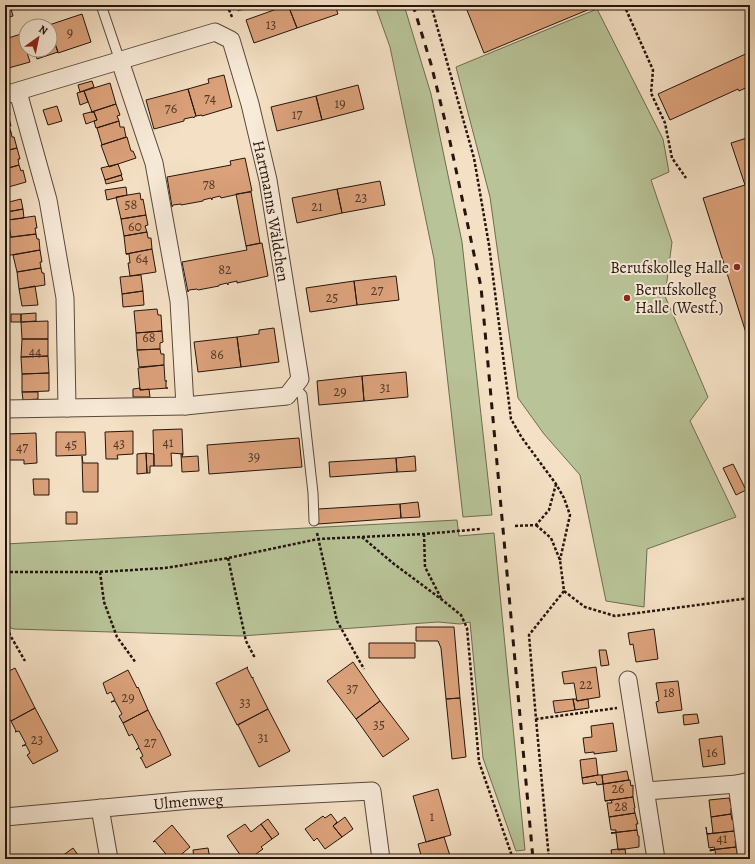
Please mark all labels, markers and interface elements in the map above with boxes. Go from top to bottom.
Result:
house number: 13 [266,15,276,34]
north arrow [18,18,58,58]
text: N [36,22,51,39]
house number: 9 [67,23,73,42]
house number: 74 [204,89,216,108]
house number: 19 [334,94,346,113]
house number: 76 [165,99,177,118]
house number: 17 [292,105,302,124]
street label: Hartmanns Wäldchen [247,138,294,284]
house number: 78 [203,175,216,194]
house number: 23 [355,188,367,207]
house number: 58 [125,195,138,214]
house number: 21 [311,197,323,216]
house number: 60 [128,217,142,236]
house number: 64 [136,249,148,268]
place label: Berufskolleg Halle [610,257,729,279]
house number: 82 [218,260,232,279]
marker: Berufskolleg Halle [732,262,742,272]
place label: Berufskolleg Halle (Westf.) [635,279,723,319]
house number: 27 [371,281,383,300]
house number: 25 [326,288,338,307]
marker: Berufskolleg Halle (Westf.) [622,293,632,303]
house number: 68 [142,328,156,347]
house number: 44 [29,342,41,361]
house number: 86 [210,345,224,364]
house number: 31 [380,378,391,397]
house number: 29 [333,382,347,401]
house number: 41 [162,433,174,452]
house number: 43 [113,434,125,453]
house number: 45 [65,435,77,454]
house number: 47 [16,438,28,457]
house number: 39 [248,447,260,466]
house number: 22 [579,675,593,694]
house number: 37 [346,679,358,698]
house number: 18 [663,683,675,702]
house number: 29 [121,688,135,707]
house number: 33 [239,693,251,712]
house number: 35 [373,715,385,734]
house number: 31 [258,728,269,747]
house number: 23 [31,730,43,749]
house number: 27 [144,733,156,752]
house number: 16 [706,743,718,762]
house number: 26 [611,779,625,798]
street label: Ulmenweg [153,788,224,815]
house number: 28 [614,797,628,816]
house number: 1 [430,807,435,826]
house number: 41 [716,829,728,848]

